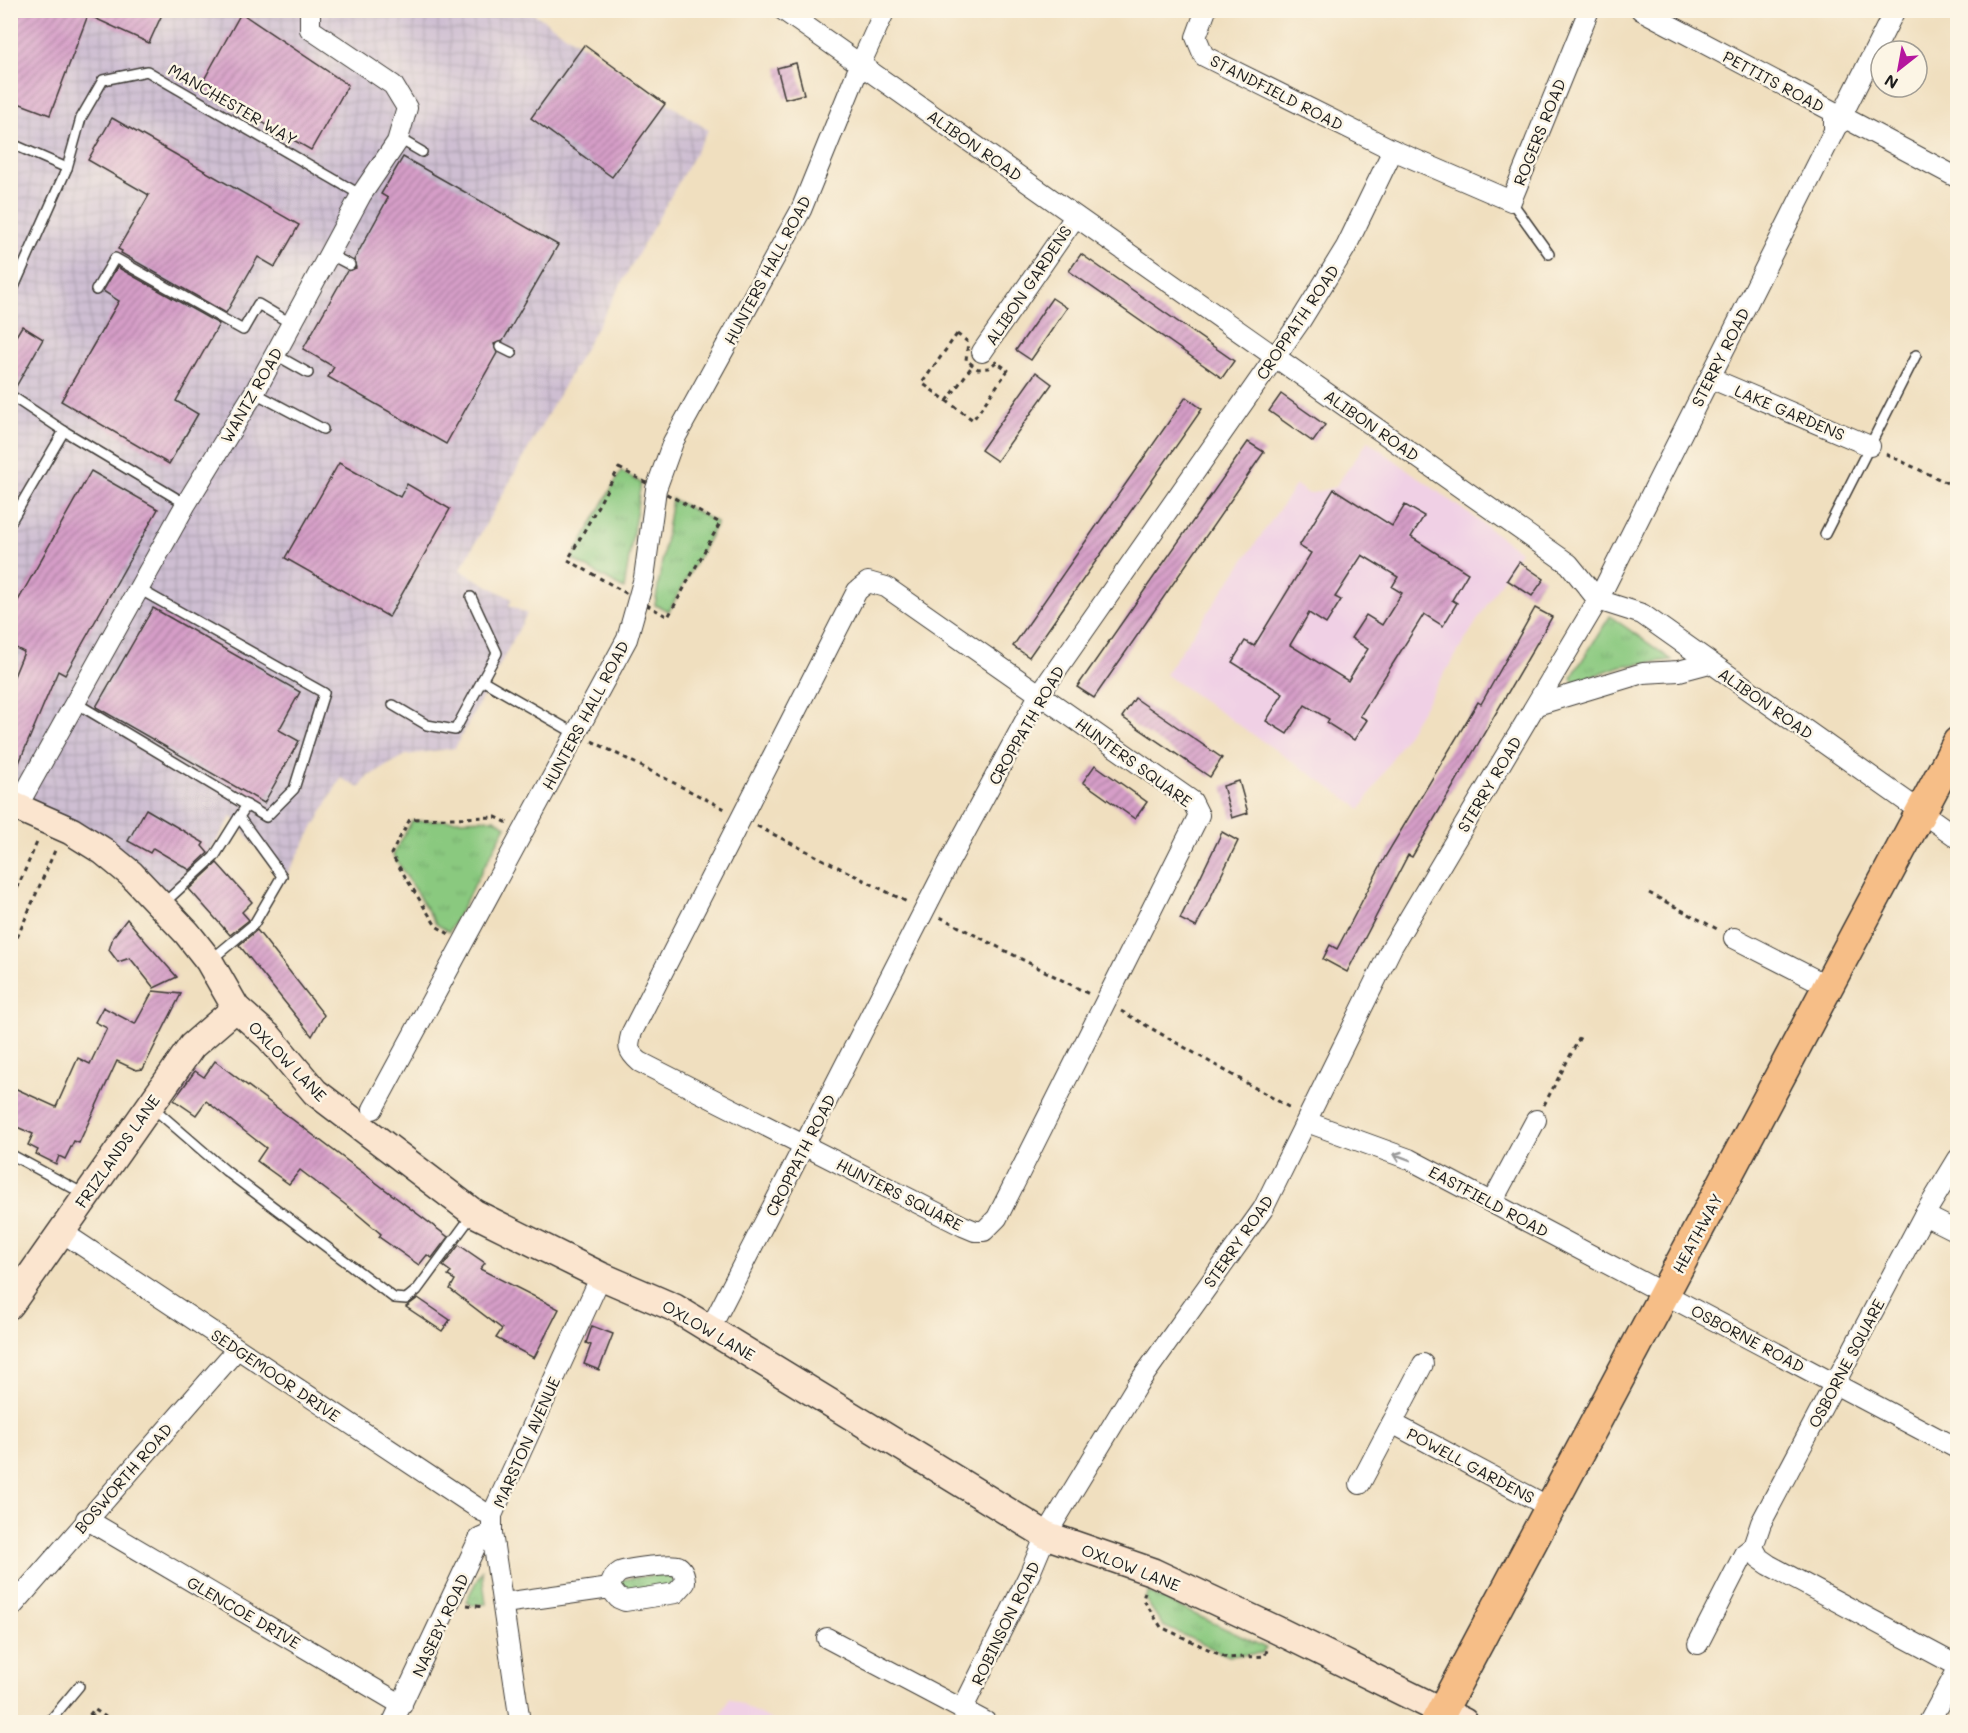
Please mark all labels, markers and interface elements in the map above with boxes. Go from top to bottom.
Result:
north arrow [1869,39,1929,99]
street label: PETTITS ROAD [1720,45,1828,117]
street label: STANDFIELD ROAD [1207,49,1347,135]
street label: MANCHESTER WAY [165,58,301,150]
text: N [1880,70,1902,94]
street label: ROGERS ROAD [1508,76,1570,188]
street label: ALIBON ROAD [924,105,1026,185]
street label: HUNTERS HALL ROAD [719,192,815,348]
street label: ALIBON GARDENS [980,221,1076,349]
street label: CROPPATH ROAD [1251,261,1343,383]
street label: STERRY ROAD [1686,304,1754,410]
street label: WANTZ ROAD [215,344,287,446]
street label: LAKE GARDENS [1732,379,1848,445]
street label: ALIBON ROAD [1321,385,1423,465]
street label: HUNTERS HALL ROAD [537,637,633,793]
street label: CROPPATH ROAD [983,662,1069,788]
street label: ALIBON ROAD [1715,663,1817,743]
street label: HUNTERS SQUARE [1072,713,1196,811]
street label: STERRY ROAD [1452,732,1526,836]
street label: OXLOW LANE [244,1016,332,1106]
street label: FRIZLANDS LANE [70,1090,164,1212]
street label: CROPPATH ROAD [760,1090,840,1220]
one-way arrow [1393,1151,1412,1162]
street label: HUNTERS SQUARE [833,1153,967,1235]
street label: EASTFIELD ROAD [1425,1161,1553,1241]
street label: HEATHWAY [1667,1189,1727,1277]
street label: STERRY ROAD [1198,1191,1278,1291]
street label: OXLOW LANE [659,1295,759,1365]
street label: OSBORNE SQUARE [1803,1295,1889,1431]
street label: OSBORNE ROAD [1688,1299,1808,1377]
street label: SEDGEMOOR DRIVE [207,1324,345,1426]
street label: MARSTON AVENUE [488,1373,564,1511]
street label: BOSWORTH ROAD [69,1419,177,1537]
street label: POWELL GARDENS [1403,1422,1539,1508]
street label: OXLOW LANE [1079,1539,1183,1595]
street label: ROBINSON ROAD [966,1558,1044,1688]
street label: NASEBY ROAD [407,1570,473,1680]
street label: GLENCOE DRIVE [184,1571,304,1653]

